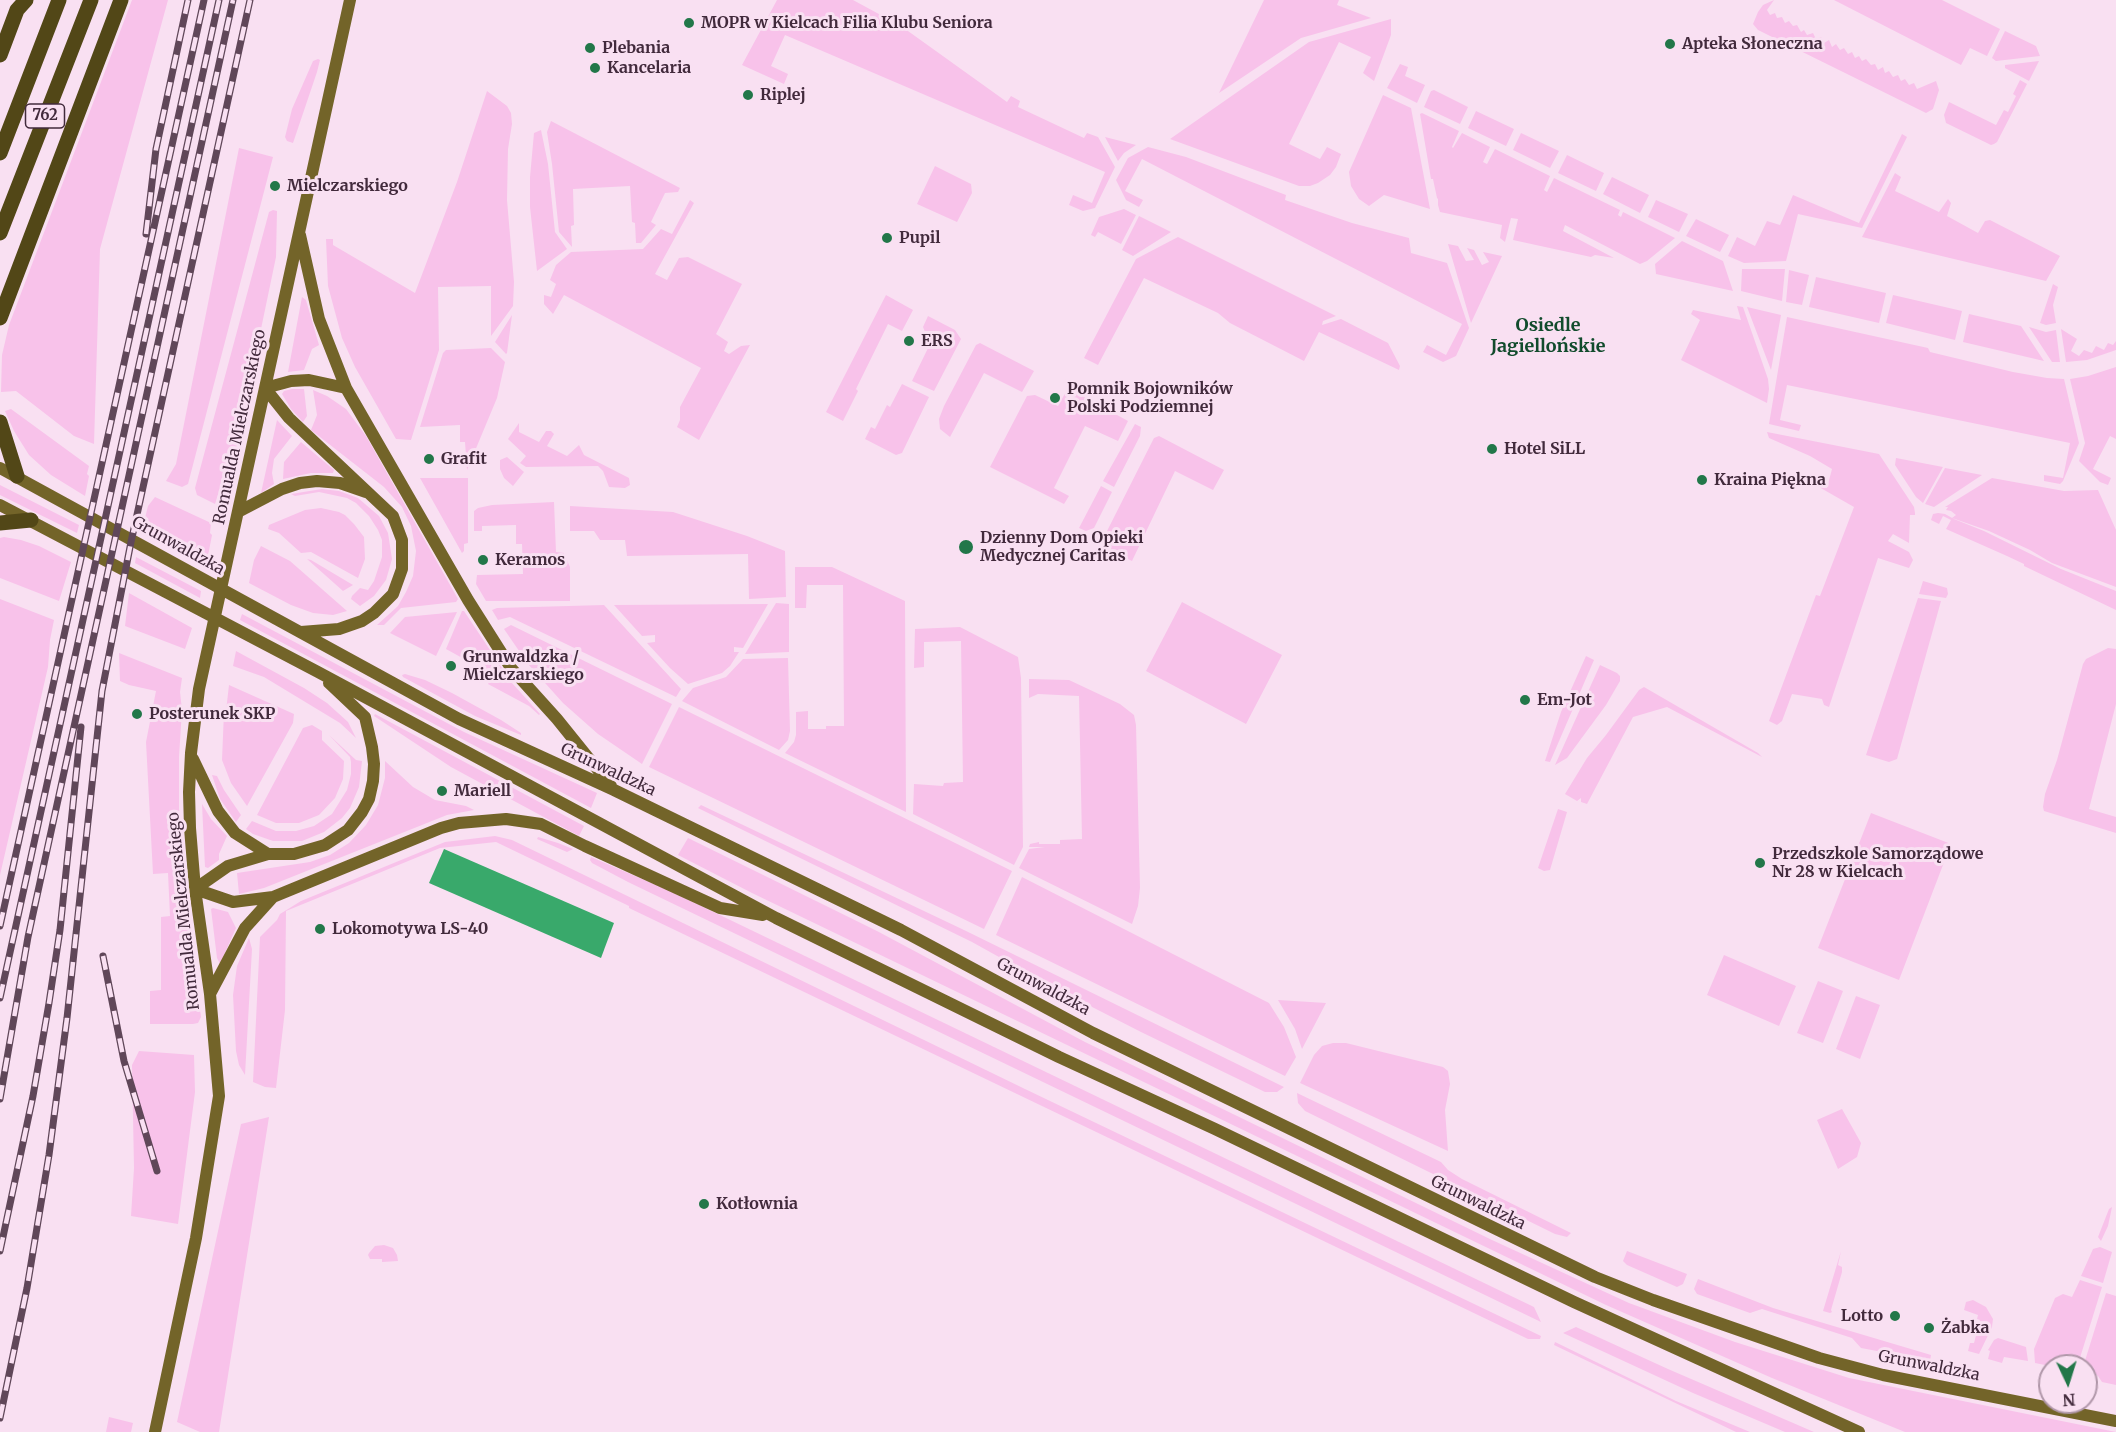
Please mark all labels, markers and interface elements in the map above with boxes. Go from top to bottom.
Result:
place label: MOPR w Kielcach Filia Klubu Seniora [701,13,993,33]
marker: MOPR w Kielcach Filia Klubu Seniora [682,16,696,30]
place label: Apteka Słoneczna [1682,34,1823,54]
marker: Apteka Słoneczna [1663,37,1677,51]
place label: Plebania [602,38,670,58]
marker: Plebania [583,41,597,55]
place label: Kancelaria [607,58,691,78]
marker: Kancelaria [588,61,602,75]
place label: Riplej [760,85,806,105]
marker: Riplej [741,88,755,102]
road number: 762 [26,104,64,128]
place label: Mielczarskiego [287,176,408,196]
marker: Mielczarskiego [268,179,282,193]
place label: Pupil [899,228,940,248]
marker: Pupil [880,231,894,245]
district label: Osiedle Jagiellońskie [1490,315,1606,358]
street label: Romualda Mielczarskiego [210,328,270,526]
place label: ERS [921,331,953,351]
marker: ERS [902,334,916,348]
place label: Pomnik Bojowników Polski Podziemnej [1067,379,1233,417]
marker: Pomnik Bojowników Polski Podziemnej [1048,391,1062,405]
place label: Hotel SiLL [1504,439,1585,459]
marker: Hotel SiLL [1485,442,1499,456]
place label: Grafit [441,449,487,469]
marker: Grafit [422,452,436,466]
place label: Kraina Piękna [1714,470,1826,490]
marker: Kraina Piękna [1695,473,1709,487]
street label: Grunwaldzka [128,513,228,579]
place label: Dzienny Dom Opieki Medycznej Caritas [980,528,1143,566]
marker: Dzienny Dom Opieki Medycznej Caritas [957,538,975,556]
place label: Keramos [495,550,565,570]
marker: Keramos [476,553,490,567]
place label: Grunwaldzka / Mielczarskiego [463,647,584,685]
marker: Grunwaldzka / Mielczarskiego [444,659,458,673]
place label: Em-Jot [1537,690,1592,710]
marker: Em-Jot [1518,693,1532,707]
place label: Posterunek SKP [149,704,275,724]
marker: Posterunek SKP [130,707,144,721]
street label: Grunwaldzka [557,740,659,800]
place label: Mariell [454,781,511,801]
marker: Mariell [435,784,449,798]
street label: Romualda Mielczarskiego [164,811,204,1011]
place label: Przedszkole Samorządowe Nr 28 w Kielcach [1772,844,1983,882]
marker: Przedszkole Samorządowe Nr 28 w Kielcach [1753,856,1767,870]
place label: Lokomotywa LS-40 [332,919,488,939]
marker: Lokomotywa LS-40 [313,922,327,936]
street label: Grunwaldzka [993,954,1093,1020]
street label: Grunwaldzka [1428,1172,1528,1234]
place label: Kotłownia [716,1194,798,1214]
marker: Kotłownia [697,1197,711,1211]
place label: Lotto [1841,1306,1883,1326]
marker: Lotto [1888,1309,1902,1323]
place label: Żabka [1941,1318,1989,1338]
marker: Żabka [1922,1321,1936,1335]
street label: Grunwaldzka [1877,1347,1981,1385]
north arrow [2038,1354,2098,1414]
text: N [2062,1390,2076,1410]

